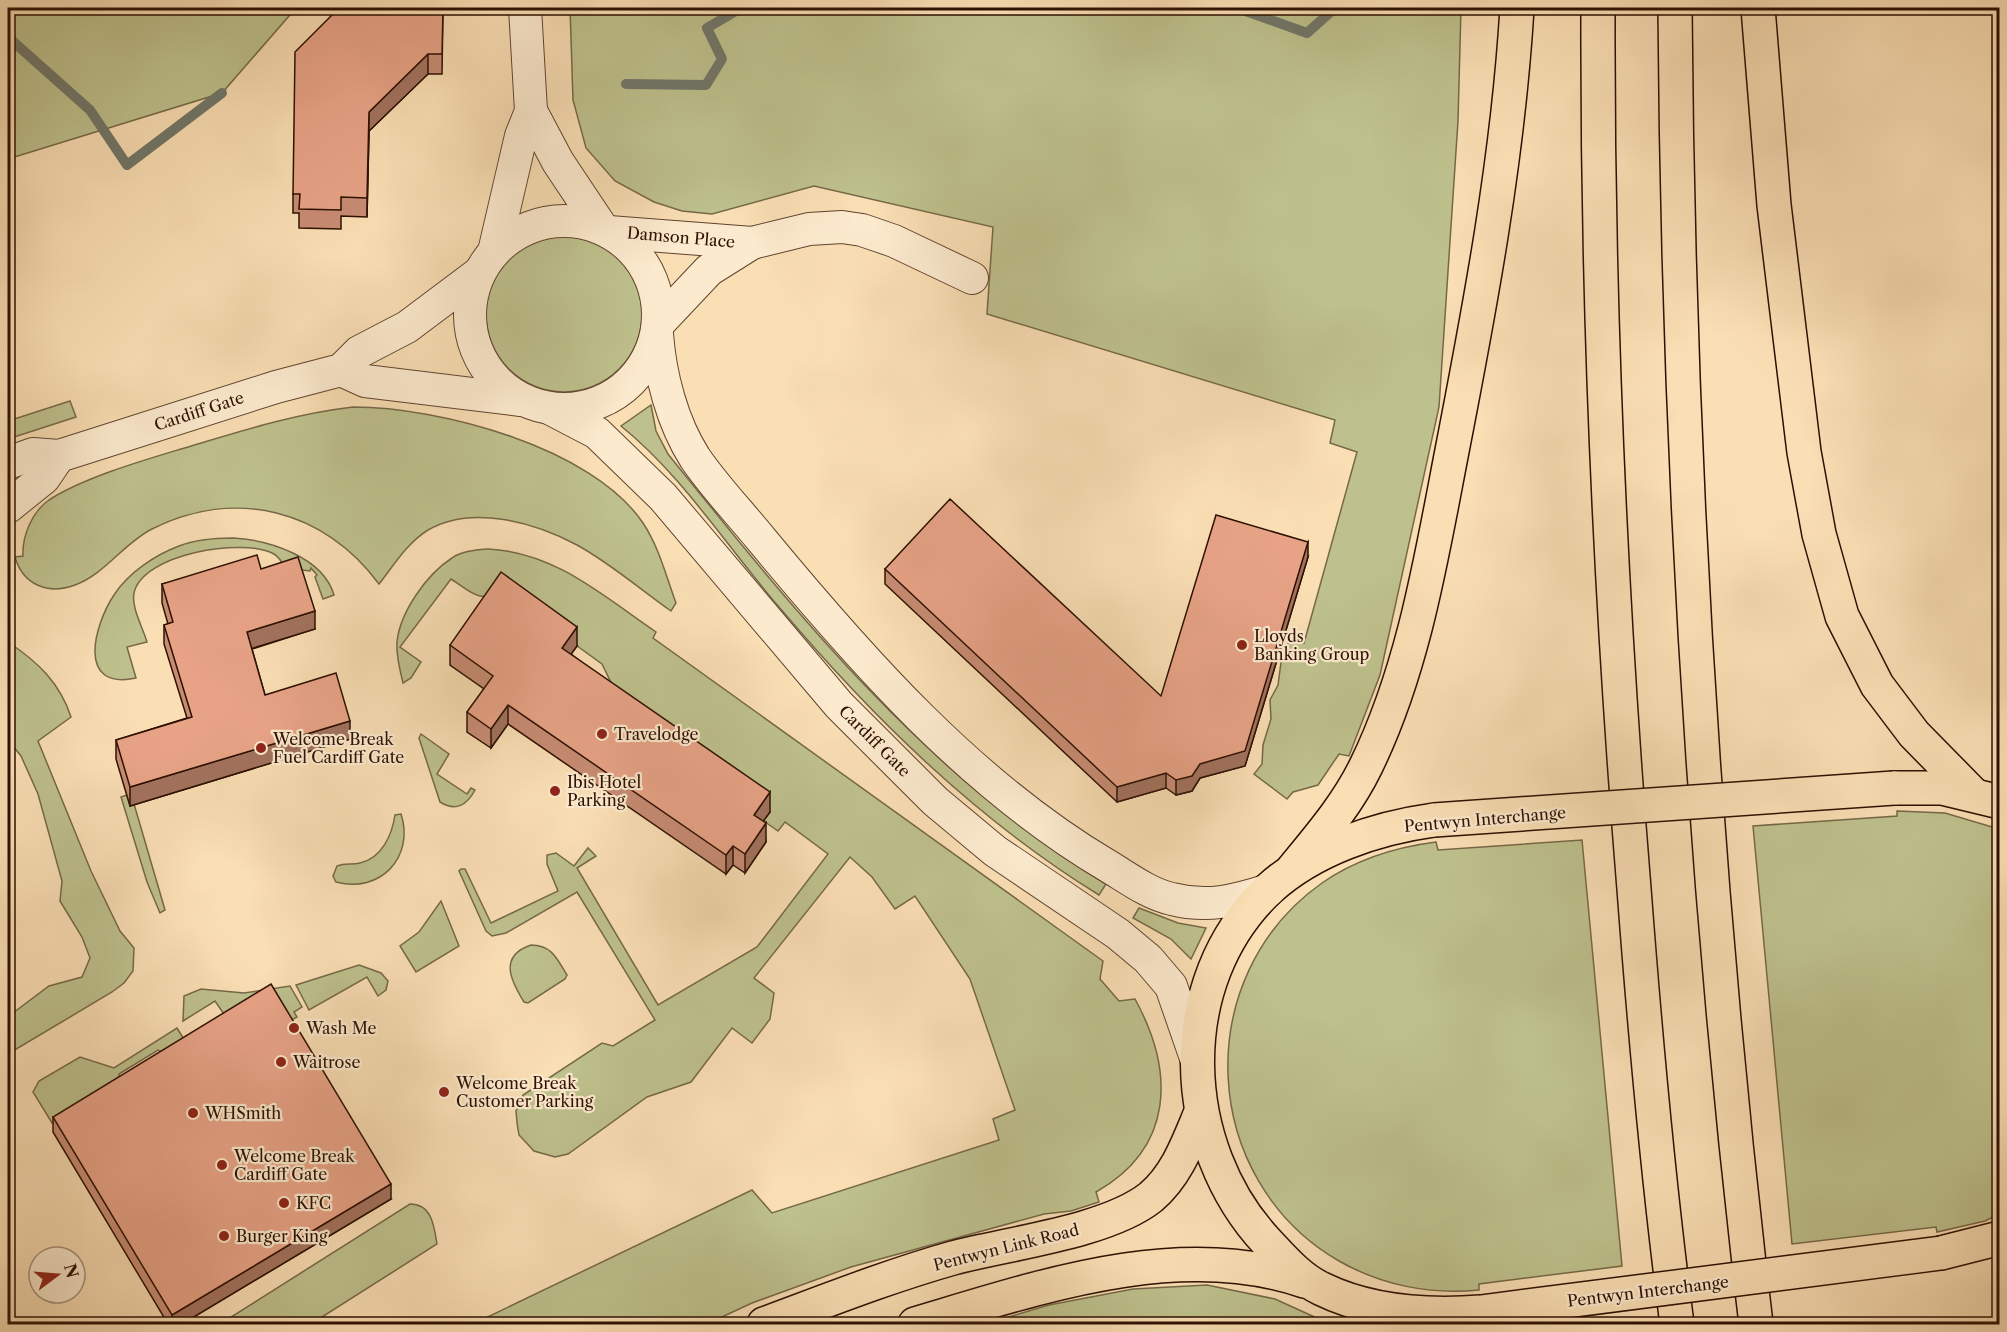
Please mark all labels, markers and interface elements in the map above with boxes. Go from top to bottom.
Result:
street label: Damson Place [626,222,736,252]
street label: Cardiff Gate [152,387,246,435]
place label: Lloyds Banking Group [1254,626,1370,664]
marker: Lloyds Banking Group [1235,638,1249,652]
street label: Cardiff Gate [835,701,915,781]
place label: Travelodge [614,724,699,744]
marker: Travelodge [595,727,609,741]
place label: Welcome Break Fuel Cardiff Gate [272,729,404,767]
marker: Welcome Break Fuel Cardiff Gate [254,741,268,755]
place label: Ibis Hotel Parking [567,772,642,810]
marker: Ibis Hotel Parking [548,784,562,798]
street label: Pentwyn Interchange [1403,802,1567,836]
place label: Wash Me [305,1018,377,1038]
marker: Wash Me [287,1021,301,1035]
place label: Waitrose [292,1052,360,1072]
marker: Waitrose [274,1055,288,1069]
place label: Welcome Break Customer Parking [455,1073,594,1111]
marker: Welcome Break Customer Parking [437,1085,451,1099]
place label: WHSmith [204,1103,281,1123]
marker: WHSmith [186,1106,200,1120]
place label: Welcome Break Cardiff Gate [233,1146,355,1184]
marker: Welcome Break Cardiff Gate [215,1158,229,1172]
place label: KFC [296,1193,331,1213]
marker: KFC [277,1196,291,1210]
street label: Pentwyn Link Road [931,1219,1081,1275]
place label: Burger King [236,1226,328,1246]
marker: Burger King [217,1229,231,1243]
north arrow [27,1245,87,1305]
text: N [60,1261,83,1280]
street label: Pentwyn Interchange [1566,1271,1730,1311]

